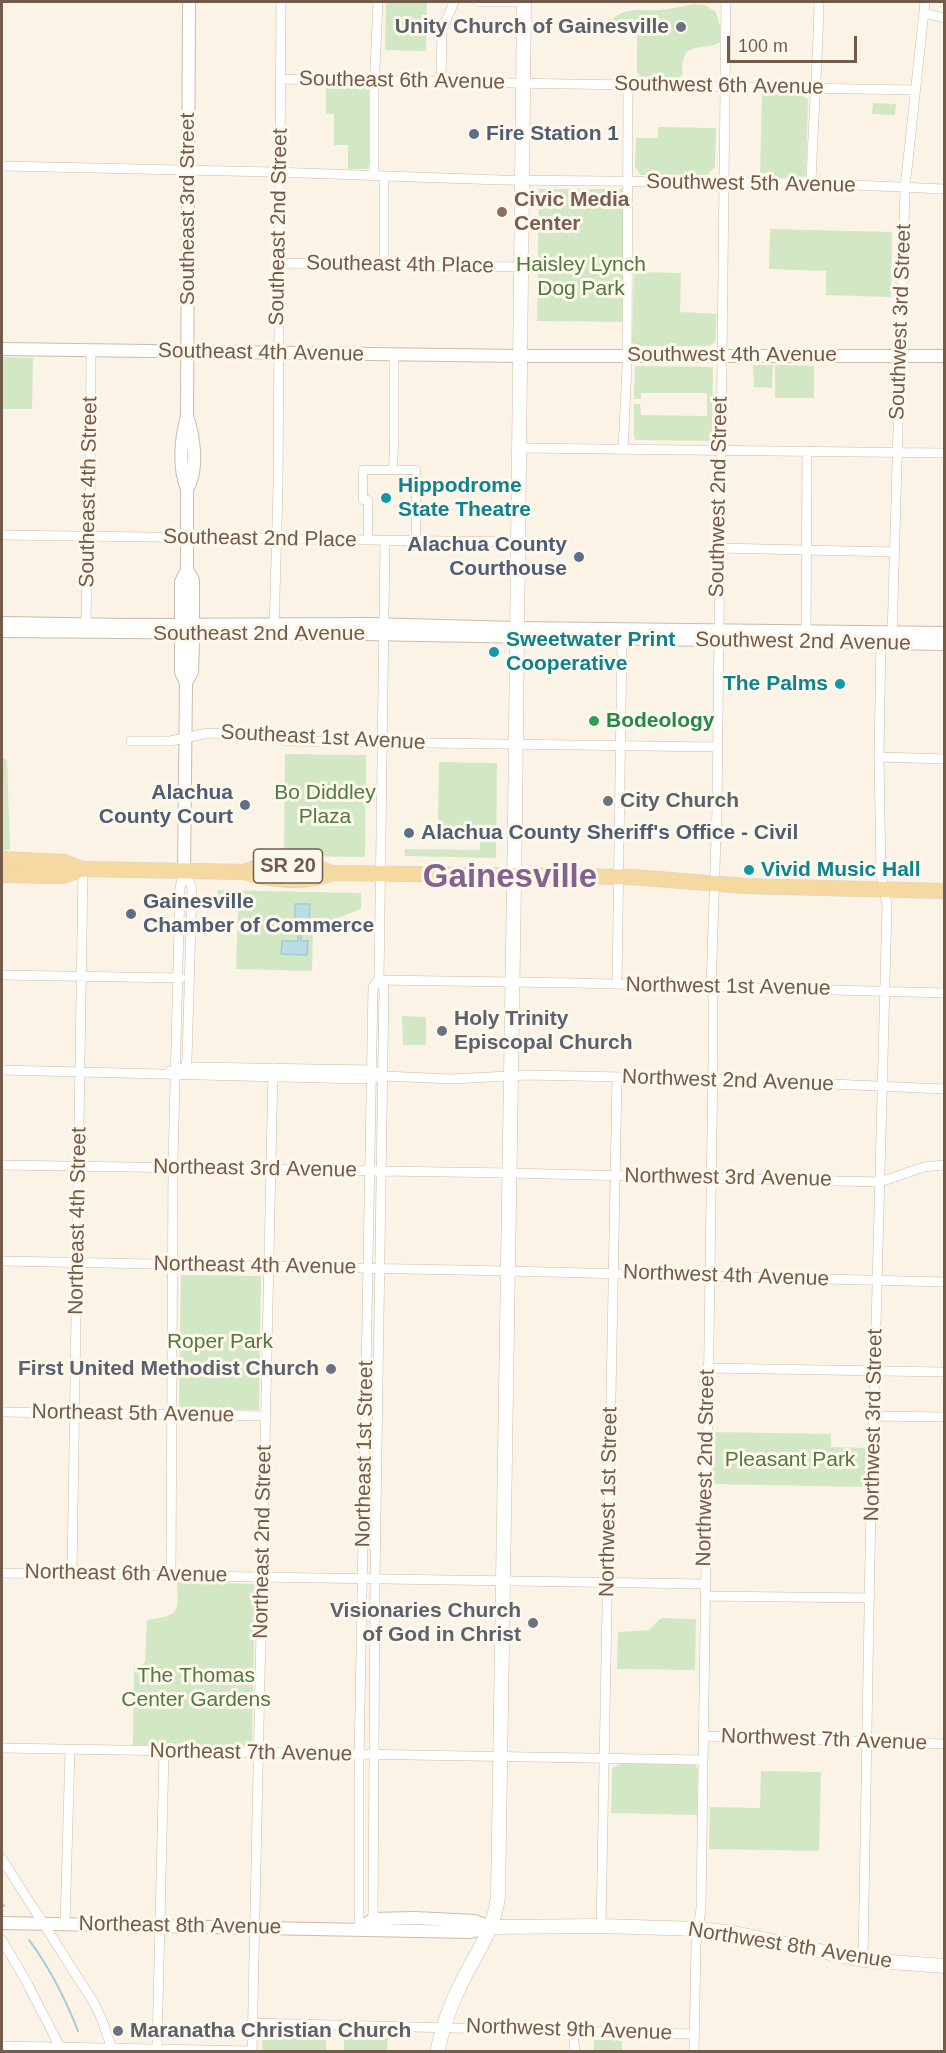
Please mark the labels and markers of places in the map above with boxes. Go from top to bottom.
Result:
place label: Unity Church of Gainesville [395,14,669,40]
marker: Unity Church of Gainesville [674,20,688,34]
place label: Fire Station 1 [486,121,619,147]
marker: Fire Station 1 [467,127,481,141]
place label: Civic Media Center [514,187,630,237]
marker: Civic Media Center [495,205,509,219]
place label: Hippodrome State Theatre [398,473,531,523]
marker: Hippodrome State Theatre [379,491,393,505]
place label: Alachua County Courthouse [407,532,567,582]
marker: Alachua County Courthouse [572,550,586,564]
place label: Sweetwater Print Cooperative [506,627,675,677]
marker: Sweetwater Print Cooperative [487,645,501,659]
place label: The Palms [723,671,828,697]
marker: The Palms [833,677,847,691]
place label: Bodeology [606,708,714,734]
marker: Bodeology [587,714,601,728]
place label: Alachua County Court [99,780,233,830]
place label: City Church [620,788,739,814]
marker: City Church [601,794,615,808]
marker: Alachua County Court [238,798,252,812]
place label: Alachua County Sheriff's Office - Civil [421,820,798,846]
marker: Alachua County Sheriff's Office - Civil [402,826,416,840]
place label: Vivid Music Hall [761,857,920,883]
marker: Vivid Music Hall [742,863,756,877]
place label: Gainesville Chamber of Commerce [143,889,374,939]
marker: Gainesville Chamber of Commerce [124,907,138,921]
place label: Holy Trinity Episcopal Church [454,1006,633,1056]
marker: Holy Trinity Episcopal Church [435,1024,449,1038]
place label: First United Methodist Church [18,1356,319,1382]
marker: First United Methodist Church [324,1362,338,1376]
place label: Visionaries Church of God in Christ [330,1598,521,1648]
marker: Visionaries Church of God in Christ [526,1616,540,1630]
place label: Maranatha Christian Church [130,2018,411,2044]
marker: Maranatha Christian Church [111,2024,125,2038]

